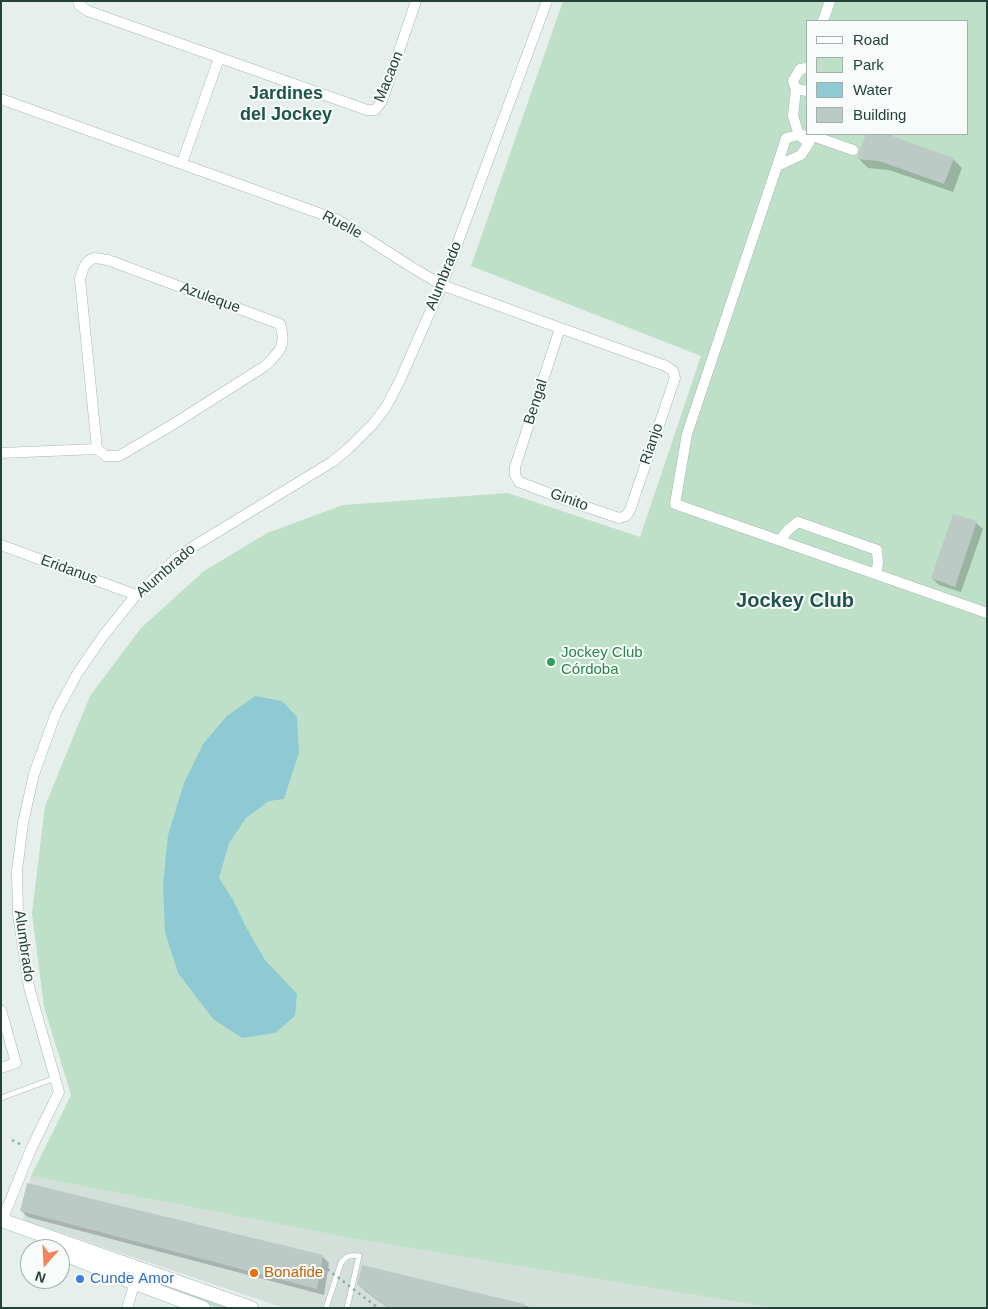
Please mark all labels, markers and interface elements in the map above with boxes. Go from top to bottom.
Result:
legend [806,20,968,135]
text: Road [853,31,889,48]
street label: Macaon [371,49,407,105]
text: Park [853,56,884,73]
text: Water [853,81,892,98]
district label: Jardines del Jockey [240,83,332,126]
text: Building [853,106,906,123]
street label: Ruelle [319,207,365,243]
street label: Alumbrado [422,239,466,313]
street label: Azuleque [178,279,242,317]
street label: Bengal [520,377,552,427]
street label: Rianjo [637,421,667,467]
street label: Ginito [548,485,590,515]
street label: Alumbrado [133,540,199,602]
street label: Eridanus [38,551,100,589]
district label: Jockey Club [736,589,854,613]
place label: Jockey Club Córdoba [561,644,643,679]
marker: Jockey Club Córdoba [545,656,557,668]
street label: Alumbrado [10,909,38,983]
north arrow [20,1239,70,1289]
place label: Bonafide [264,1264,323,1282]
marker: Bonafide [248,1267,260,1279]
text: N [33,1268,48,1286]
place label: Cunde Amor [90,1270,174,1288]
marker: Cunde Amor [74,1273,86,1285]

